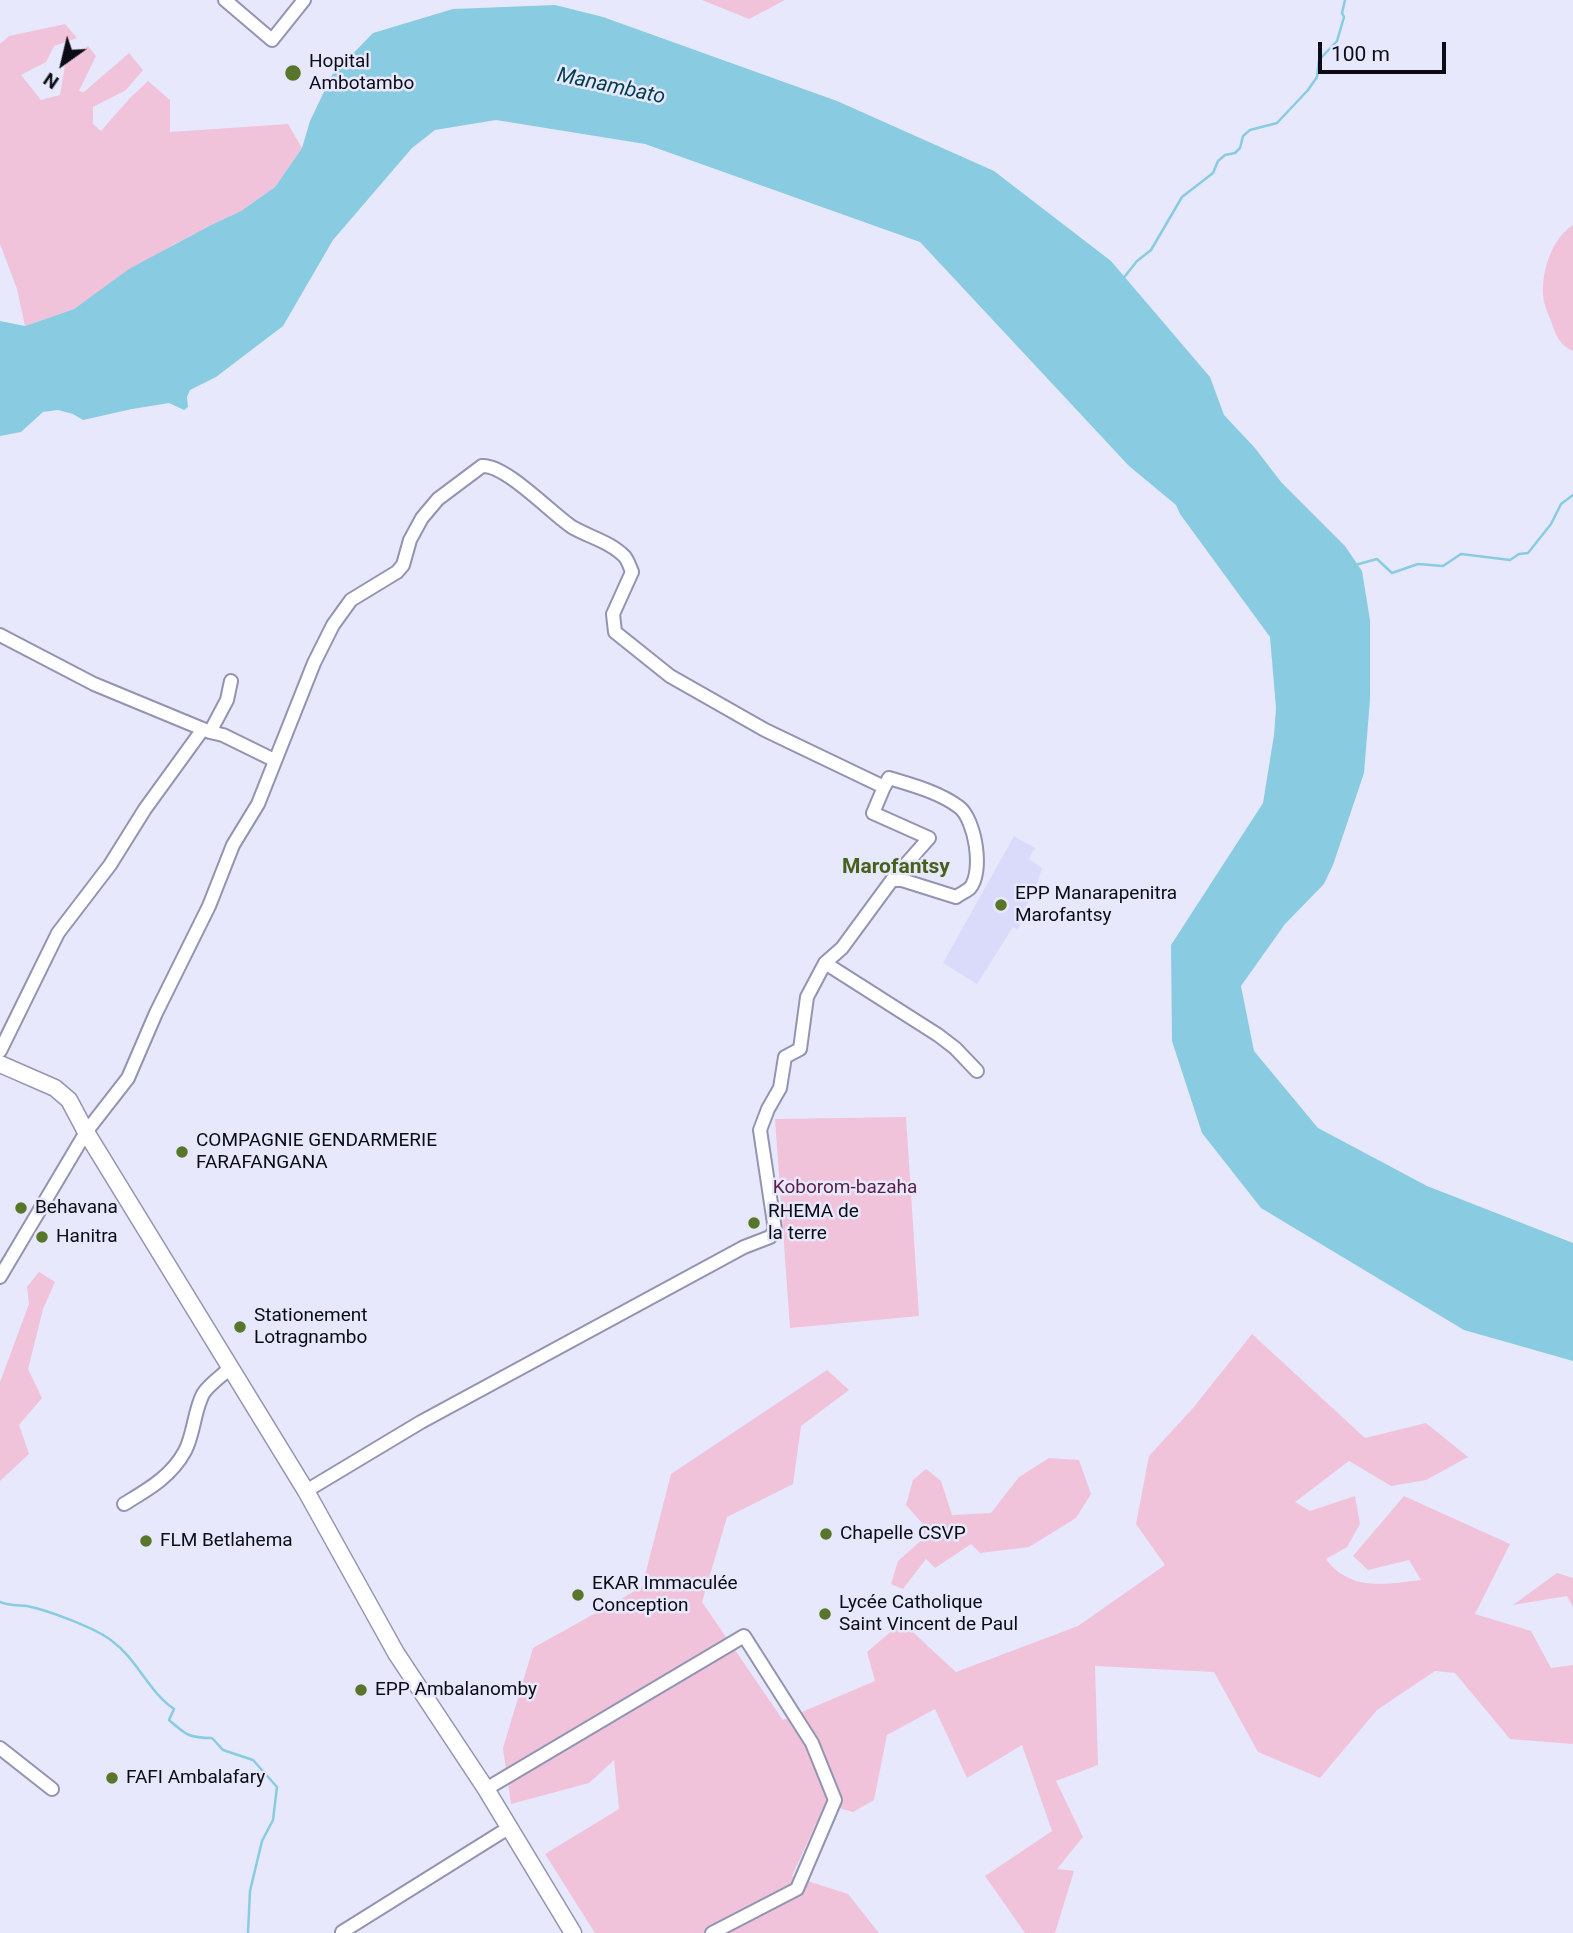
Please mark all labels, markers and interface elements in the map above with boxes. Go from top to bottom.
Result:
north arrow [28,28,98,98]
scale bar [1321,28,1449,72]
text: 100 m [1331,42,1390,66]
place label: Hopital Ambotambo [309,51,414,95]
marker: Hopital Ambotambo [283,63,303,83]
water label: Manambato [555,63,667,111]
text: N [39,68,63,94]
district label: Marofantsy [842,855,950,881]
place label: EPP Manarapenitra Marofantsy [1015,883,1177,927]
marker: EPP Manarapenitra Marofantsy [993,897,1009,913]
place label: COMPAGNIE GENDARMERIE FARAFANGANA [196,1130,437,1174]
marker: COMPAGNIE GENDARMERIE FARAFANGANA [174,1144,190,1160]
park label: Koborom-bazaha [773,1177,917,1199]
place label: Behavana [35,1197,118,1219]
marker: Behavana [13,1200,29,1216]
place label: RHEMA de la terre [768,1201,859,1245]
marker: RHEMA de la terre [746,1215,762,1231]
place label: Hanitra [56,1226,118,1248]
marker: Hanitra [34,1229,50,1245]
place label: Stationement Lotragnambo [254,1305,368,1349]
marker: Stationement Lotragnambo [232,1319,248,1335]
place label: Chapelle CSVP [840,1523,966,1545]
marker: Chapelle CSVP [818,1526,834,1542]
place label: FLM Betlahema [160,1530,293,1552]
marker: FLM Betlahema [138,1533,154,1549]
place label: EKAR Immaculée Conception [592,1573,738,1617]
marker: EKAR Immaculée Conception [570,1587,586,1603]
place label: Lycée Catholique Saint Vincent de Paul [839,1592,1018,1636]
marker: Lycée Catholique Saint Vincent de Paul [817,1606,833,1622]
place label: EPP Ambalanomby [375,1679,537,1701]
marker: EPP Ambalanomby [353,1682,369,1698]
place label: FAFI Ambalafary [126,1767,265,1789]
marker: FAFI Ambalafary [104,1770,120,1786]

